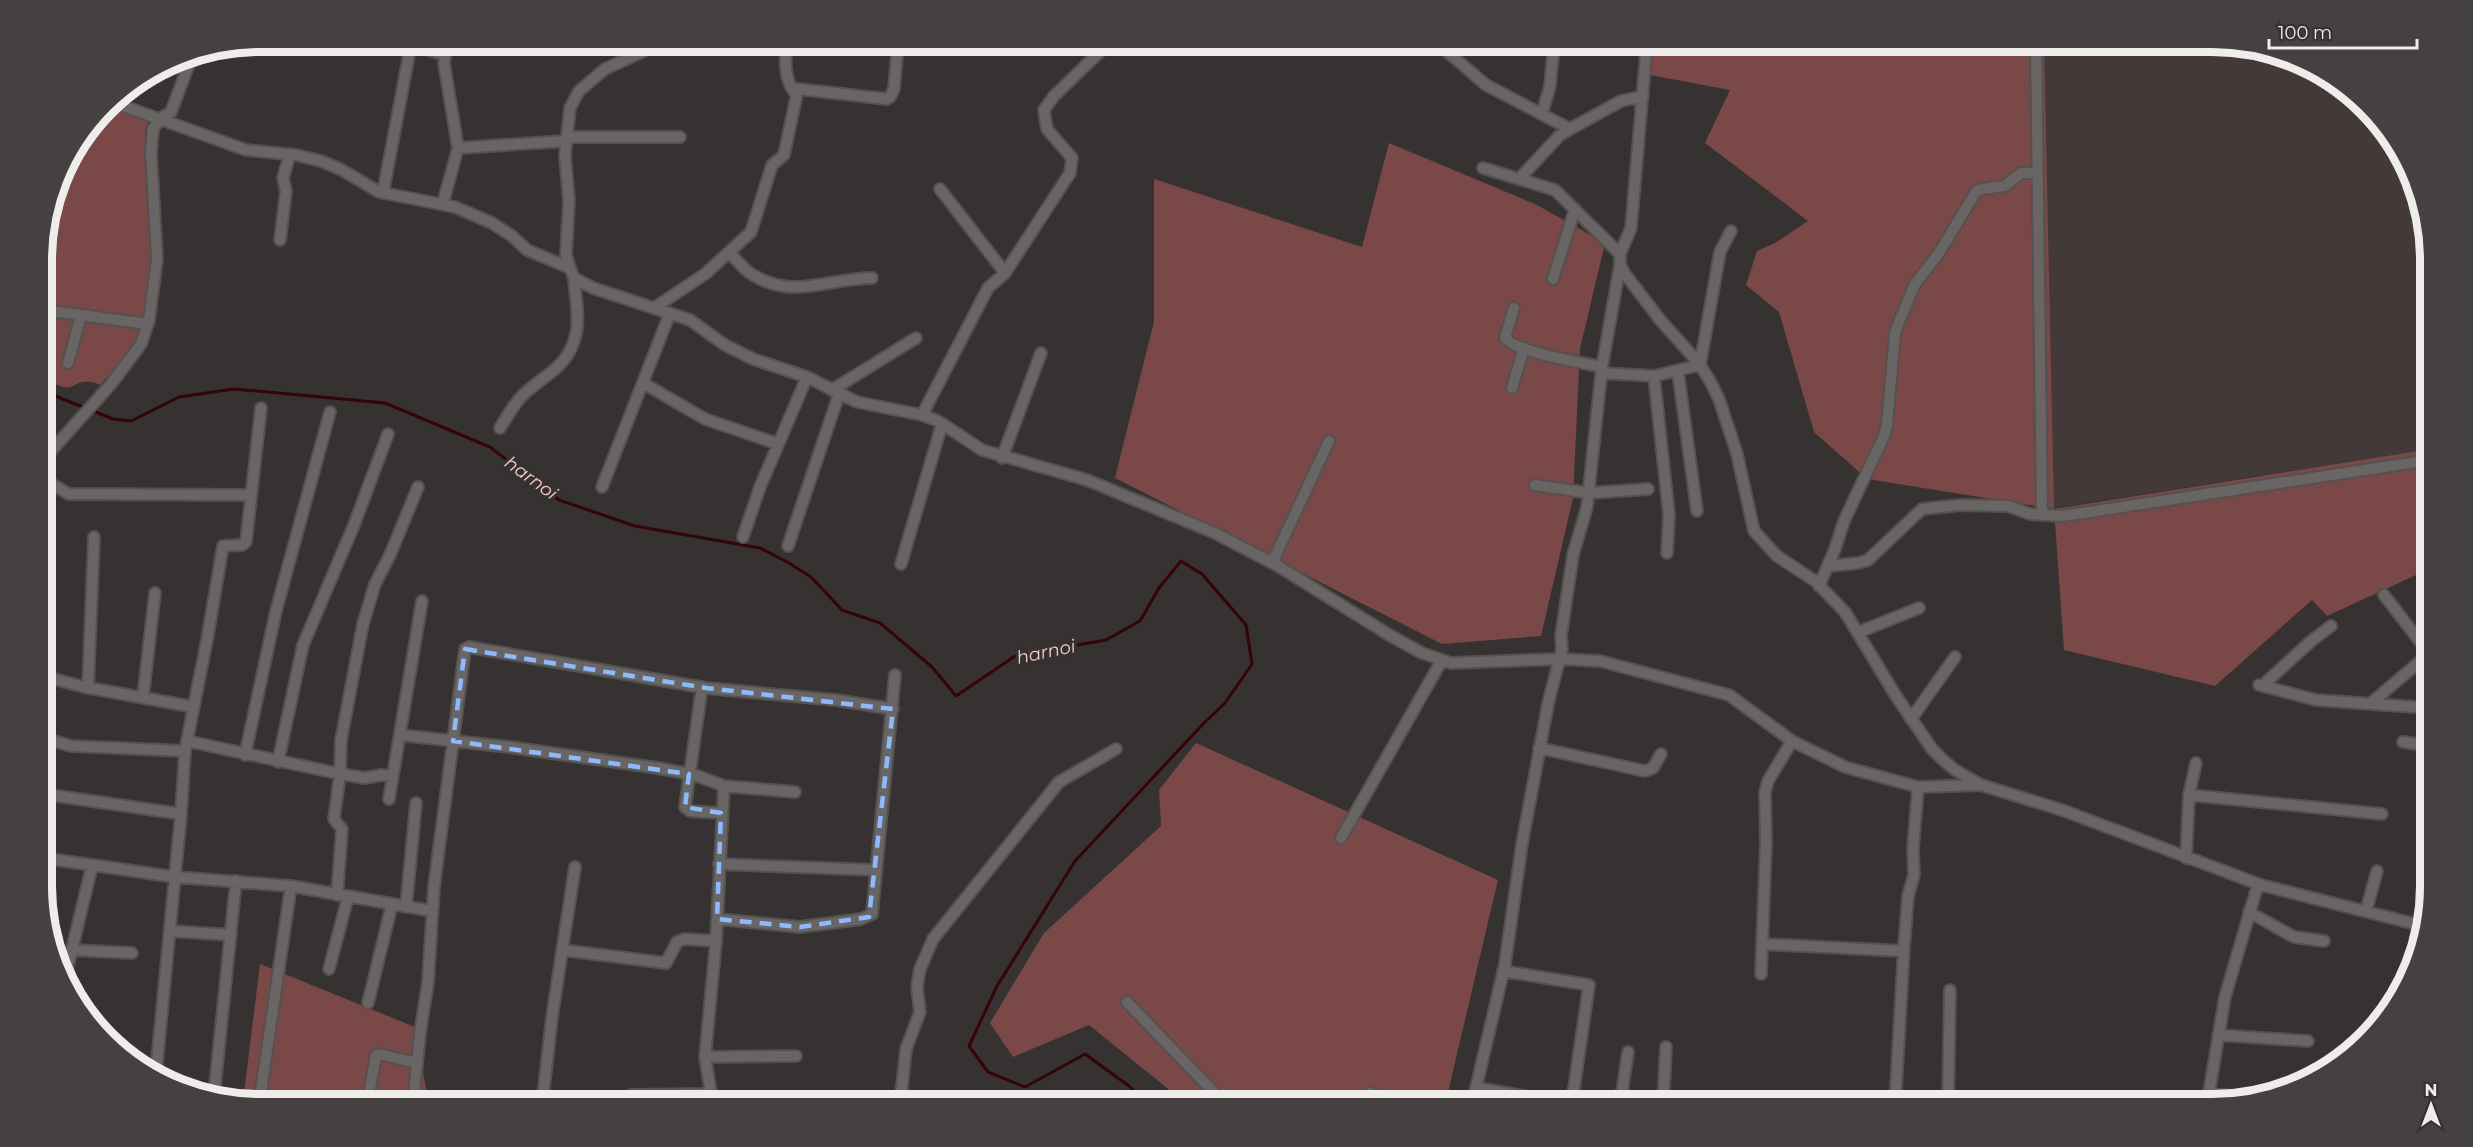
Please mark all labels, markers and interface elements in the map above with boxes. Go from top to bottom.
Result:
scale bar [2269,12,2418,50]
text: 100 m [2278,22,2332,44]
water label: harnoi [500,452,562,505]
water label: harnoi [1014,635,1078,669]
north arrow [2401,1075,2461,1135]
text: N [2425,1081,2437,1100]

